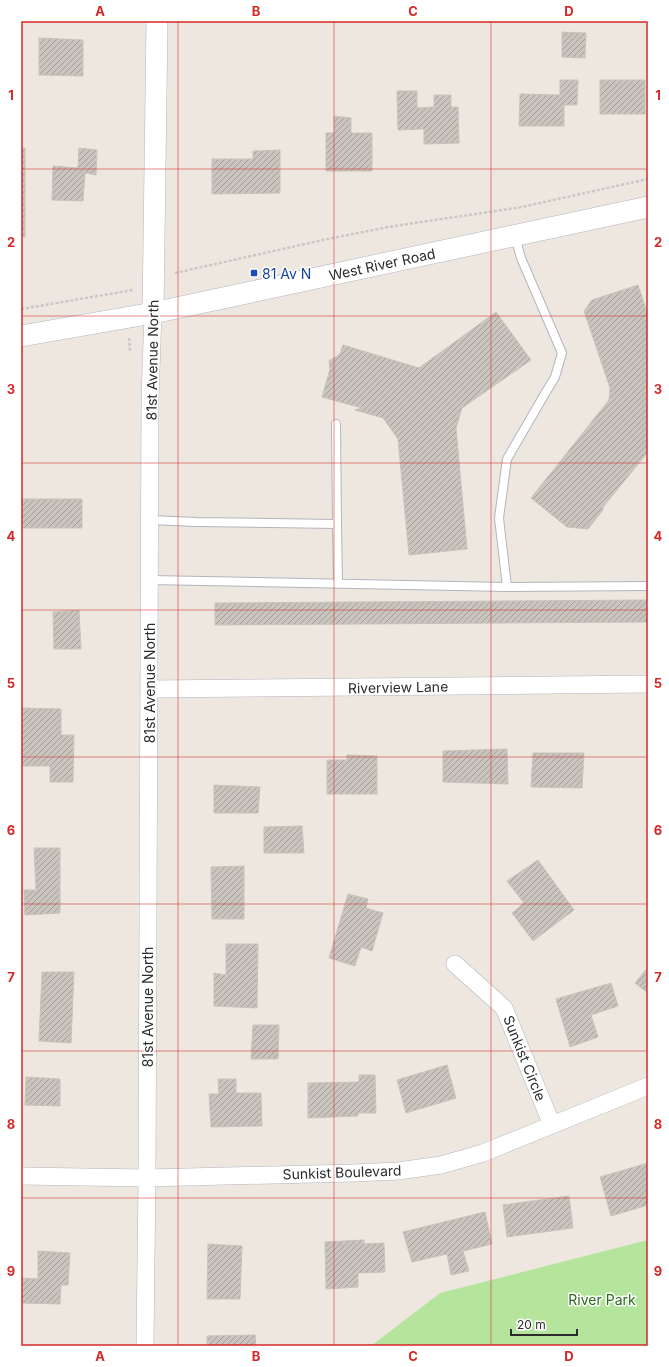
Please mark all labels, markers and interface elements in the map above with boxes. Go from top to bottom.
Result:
text: A [95,3,105,19]
text: B [252,3,261,19]
text: C [408,3,418,19]
text: D [564,3,574,19]
text: 1 [8,87,14,103]
text: 1 [655,87,661,103]
text: 2 [7,234,15,250]
text: 2 [654,234,662,250]
street label: West River Road [327,244,437,284]
place label: 81 Av N [262,265,311,282]
marker: 81 Av N [249,268,259,278]
street label: 81st Avenue North [142,300,162,420]
text: 3 [7,381,15,397]
text: 3 [654,381,662,397]
text: 4 [7,528,16,544]
text: 4 [654,528,663,544]
street label: 81st Avenue North [141,623,158,743]
text: 5 [7,675,15,691]
text: 5 [654,675,662,691]
street label: Riverview Lane [348,678,448,696]
text: 6 [7,822,15,838]
text: 6 [654,822,662,838]
street label: 81st Avenue North [139,947,156,1067]
text: 7 [7,969,15,985]
text: 7 [654,969,662,985]
street label: Sunkist Circle [500,1013,550,1103]
text: 8 [7,1116,15,1132]
text: 8 [654,1116,662,1132]
street label: Sunkist Boulevard [282,1161,402,1183]
text: 9 [7,1263,15,1279]
text: 9 [654,1263,662,1279]
park label: River Park [568,1291,636,1308]
scale bar [511,1311,577,1337]
text: 20 m [517,1317,546,1332]
text: A [95,1348,105,1364]
text: B [252,1348,261,1364]
text: C [408,1348,418,1364]
text: D [564,1348,574,1364]

